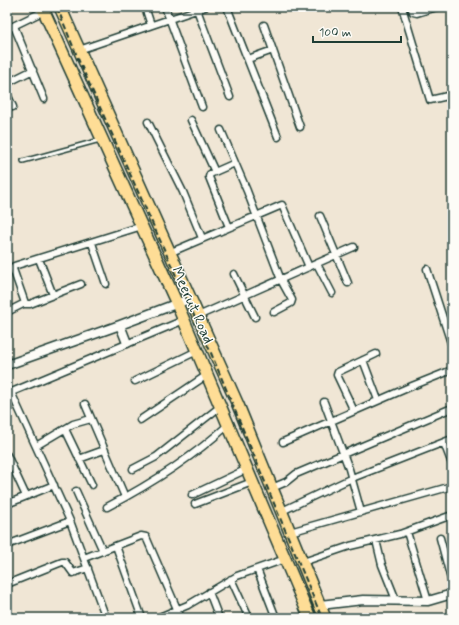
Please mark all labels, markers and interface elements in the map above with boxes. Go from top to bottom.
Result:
scale bar [313,18,401,44]
text: 100 m [319,25,351,41]
street label: Meerut Road [166,264,218,347]

